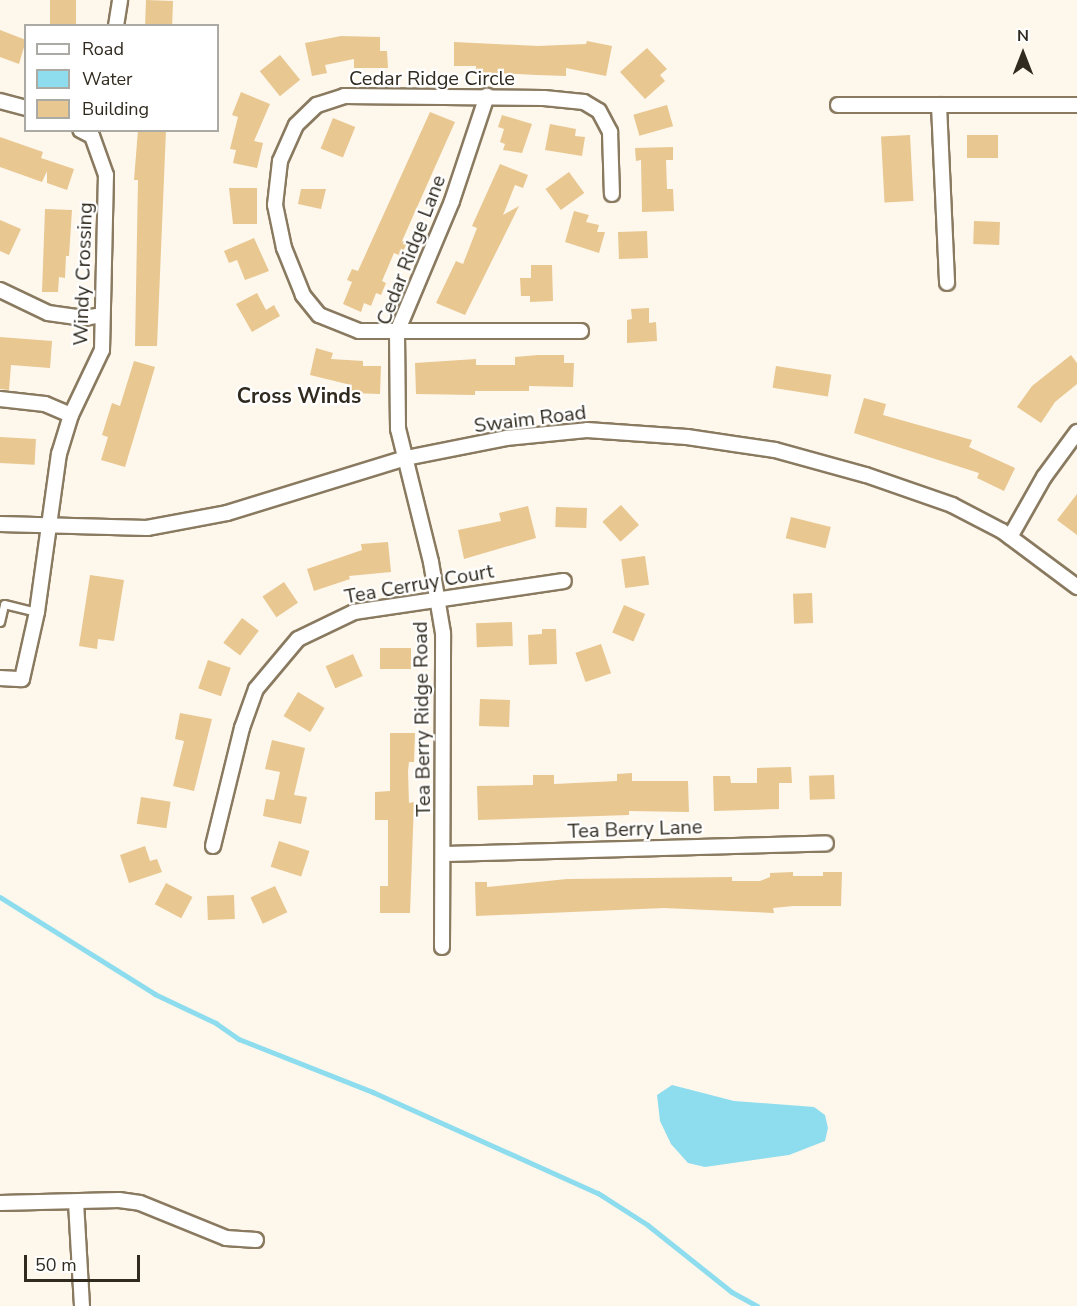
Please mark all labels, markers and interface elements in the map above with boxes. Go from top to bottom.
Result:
legend [24,24,219,132]
north arrow [993,24,1053,84]
text: N [1017,25,1029,47]
text: Road [82,37,124,61]
street label: Cedar Ridge Circle [349,66,515,90]
text: Water [82,67,133,91]
text: Building [82,97,149,121]
street label: Cedar Ridge Lane [371,172,451,328]
street label: Windy Crossing [69,202,97,346]
district label: Cross Winds [237,383,361,409]
street label: Swaim Road [473,400,587,438]
street label: Tea Cerruy Court [343,559,495,609]
street label: Tea Berry Ridge Road [408,621,436,817]
street label: Tea Berry Lane [567,815,703,843]
scale bar [27,1243,142,1281]
text: 50 m [35,1253,77,1277]

